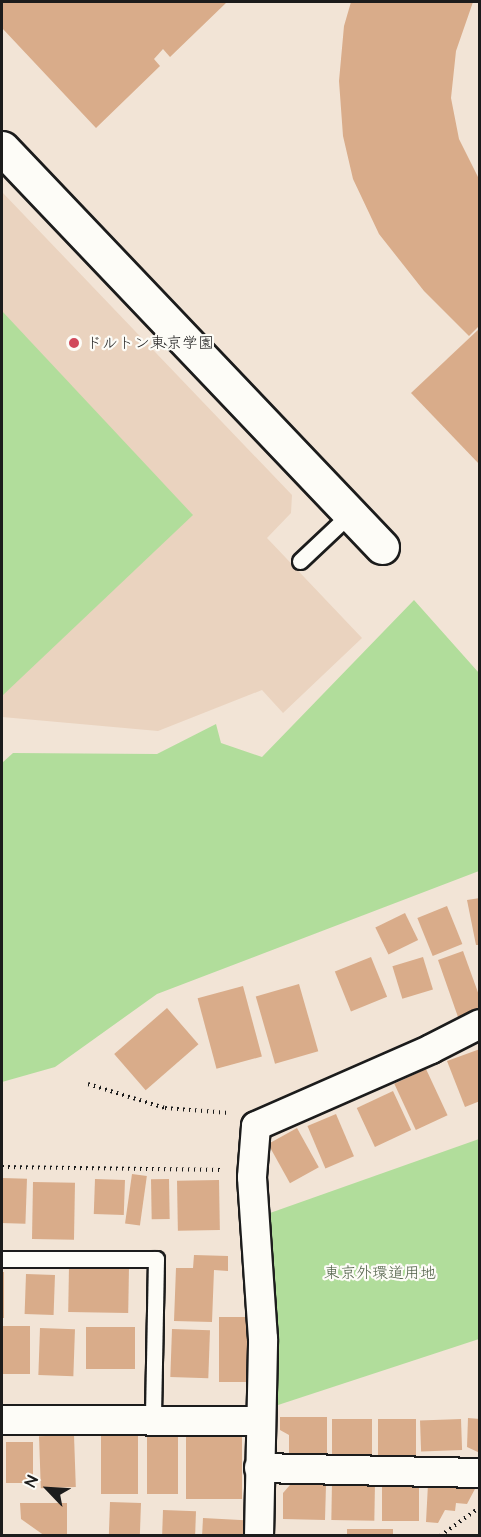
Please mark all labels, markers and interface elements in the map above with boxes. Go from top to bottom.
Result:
place label: ドルトン東京学園 [86,333,214,353]
marker: ドルトン東京学園 [67,336,81,350]
park label: 東京外環道用地 [324,1263,436,1283]
north arrow [18,1459,78,1519]
text: N [20,1472,44,1491]

